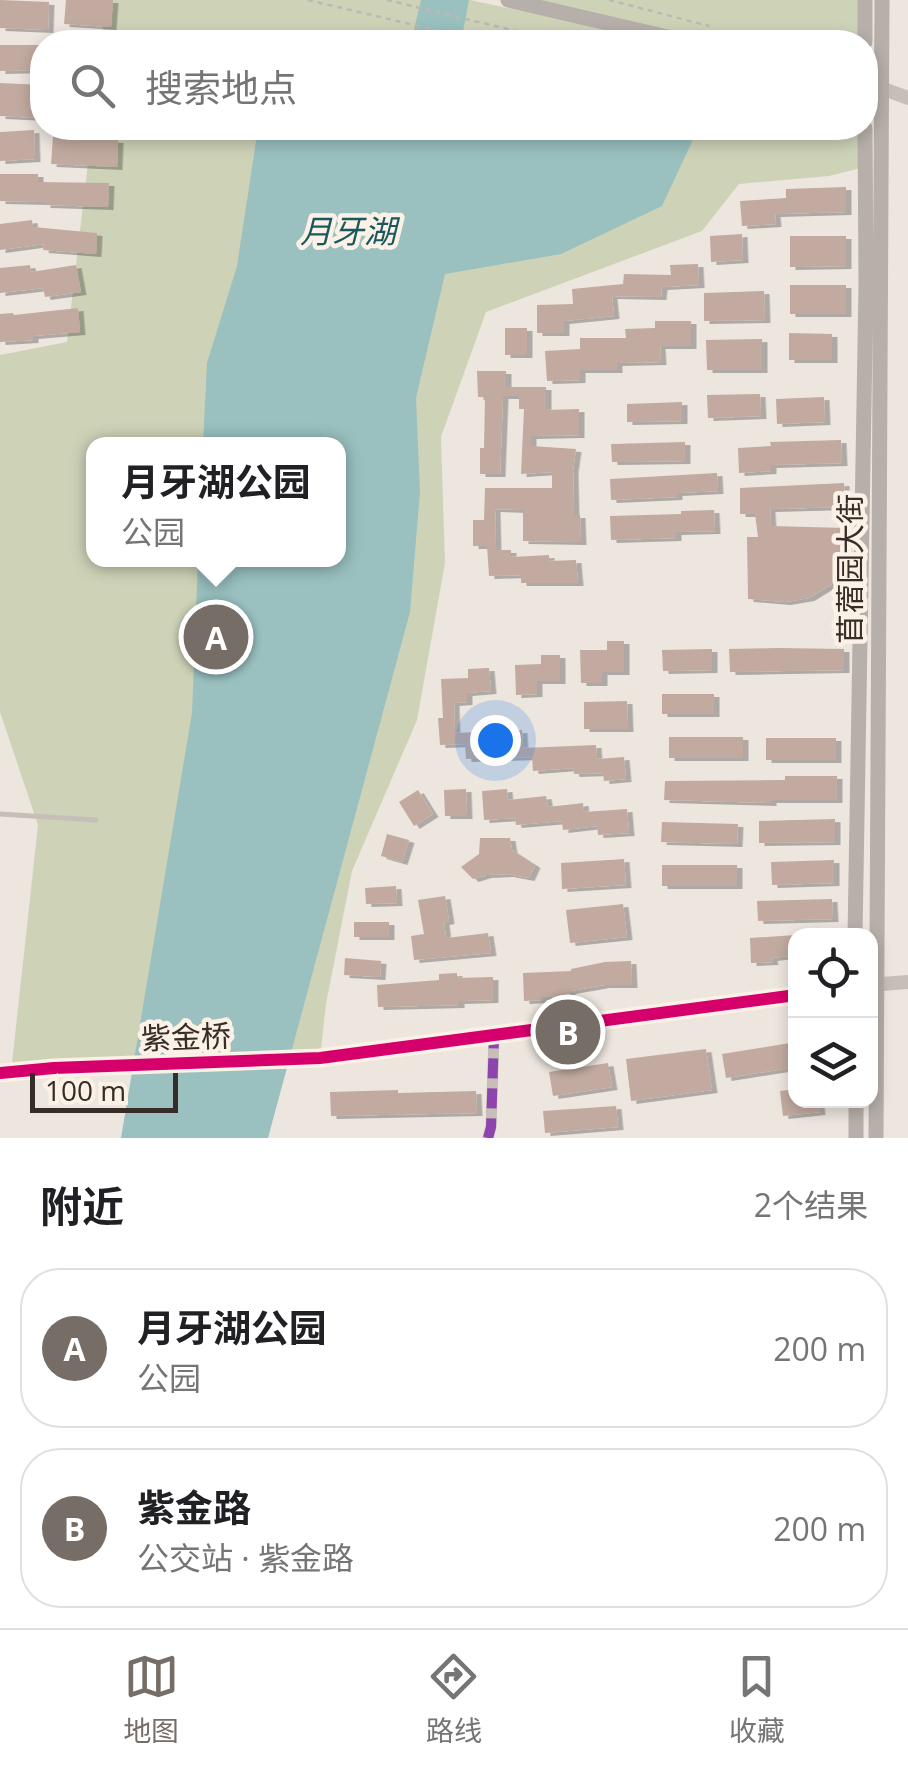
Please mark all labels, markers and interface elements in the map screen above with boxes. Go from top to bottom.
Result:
search box [30,30,878,140]
icon: search [65,58,120,113]
text: 搜索地点 [145,61,297,113]
water label: 月牙湖 [300,209,401,252]
popup [86,437,346,567]
text: 月牙湖公园 [121,455,311,507]
street label: 苜蓿园大街 [829,494,870,644]
text: 公园 [121,510,185,553]
pin: A [184,600,248,674]
your location [470,715,521,766]
map controls [788,928,878,1108]
button: locate [788,928,878,1018]
pin: B [536,994,600,1070]
street label: 紫金桥 [140,1014,232,1059]
button: layers [788,1018,878,1108]
scale bar [30,1068,178,1112]
text: 100 m [45,1071,126,1109]
text: 附近 [40,1177,124,1234]
text: 2个结果 [754,1183,868,1226]
text: 月牙湖公园 [137,1301,327,1353]
text: A [63,1327,86,1370]
text: 200 m [773,1327,866,1370]
text: 公园 [137,1356,201,1399]
text: 紫金路 [137,1481,251,1533]
text: B [64,1507,85,1550]
text: 200 m [773,1507,866,1550]
text: 公交站 · 紫金路 [137,1536,354,1579]
tab: 地图 [123,1649,179,1749]
tab: 路线 [426,1649,482,1749]
tab: 收藏 [729,1649,785,1749]

